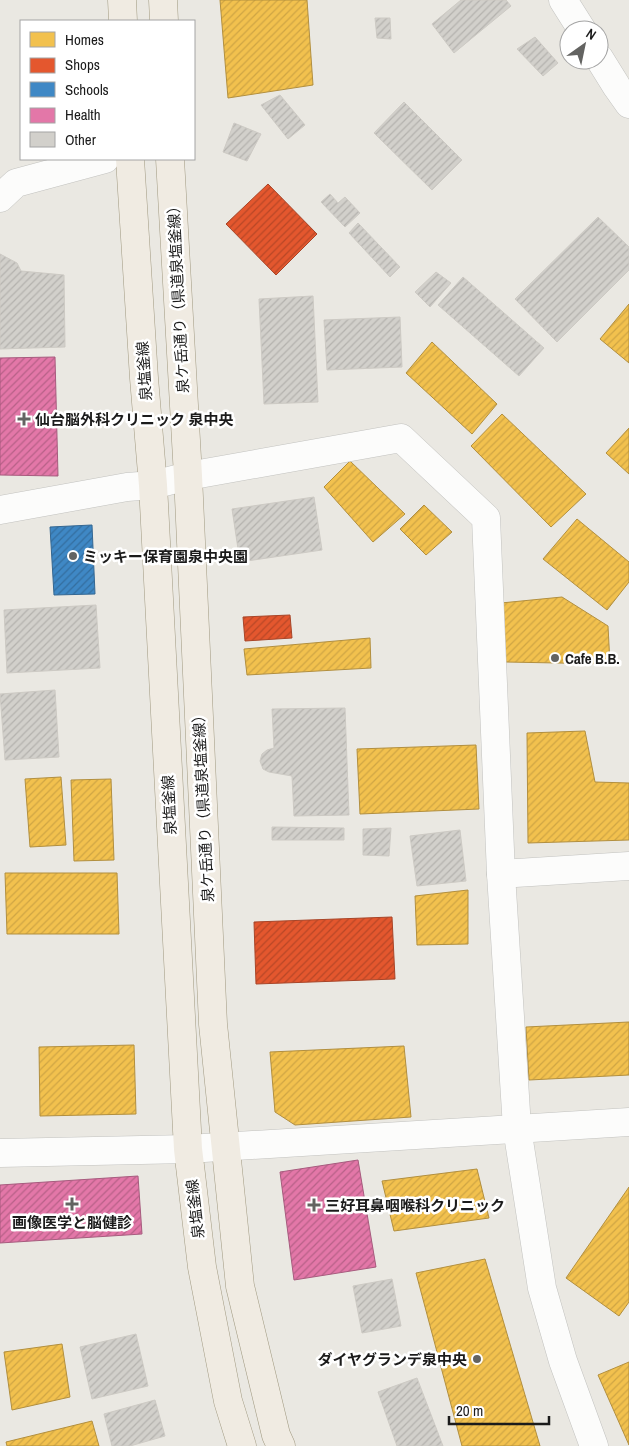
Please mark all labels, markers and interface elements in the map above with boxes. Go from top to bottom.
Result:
legend [20,20,195,160]
north arrow [559,20,609,70]
text: N [583,24,599,44]
text: Homes [65,29,104,50]
text: Shops [65,54,100,75]
text: Schools [65,79,109,100]
text: Health [65,104,101,125]
text: Other [65,129,96,150]
street label: 泉ケ岳通り（県道泉塩釜線） [162,198,194,394]
street label: 泉塩釜線 [131,340,157,402]
place label: 仙台脳外科クリニック 泉中央 [35,409,233,430]
marker: 仙台脳外科クリニック 泉中央 [17,412,31,426]
place label: ミッキー保育園泉中央園 [83,546,248,567]
marker: ミッキー保育園泉中央園 [67,550,79,562]
place label: Cafe B.B. [565,648,620,669]
marker: Cafe B.B. [549,652,561,664]
street label: 泉ケ岳通り（県道泉塩釜線） [187,707,219,903]
street label: 泉塩釜線 [157,774,181,836]
street label: 泉塩釜線 [181,1178,209,1240]
place label: 三好耳鼻咽喉科クリニック [325,1195,505,1216]
marker: 画像医学と脳健診 [65,1197,79,1211]
marker: 三好耳鼻咽喉科クリニック [307,1198,321,1212]
place label: 画像医学と脳健診 [12,1212,132,1233]
place label: ダイヤグランデ泉中央 [317,1349,467,1370]
marker: ダイヤグランデ泉中央 [471,1353,483,1365]
scale bar [449,1394,549,1426]
text: 20 m [456,1400,483,1421]

